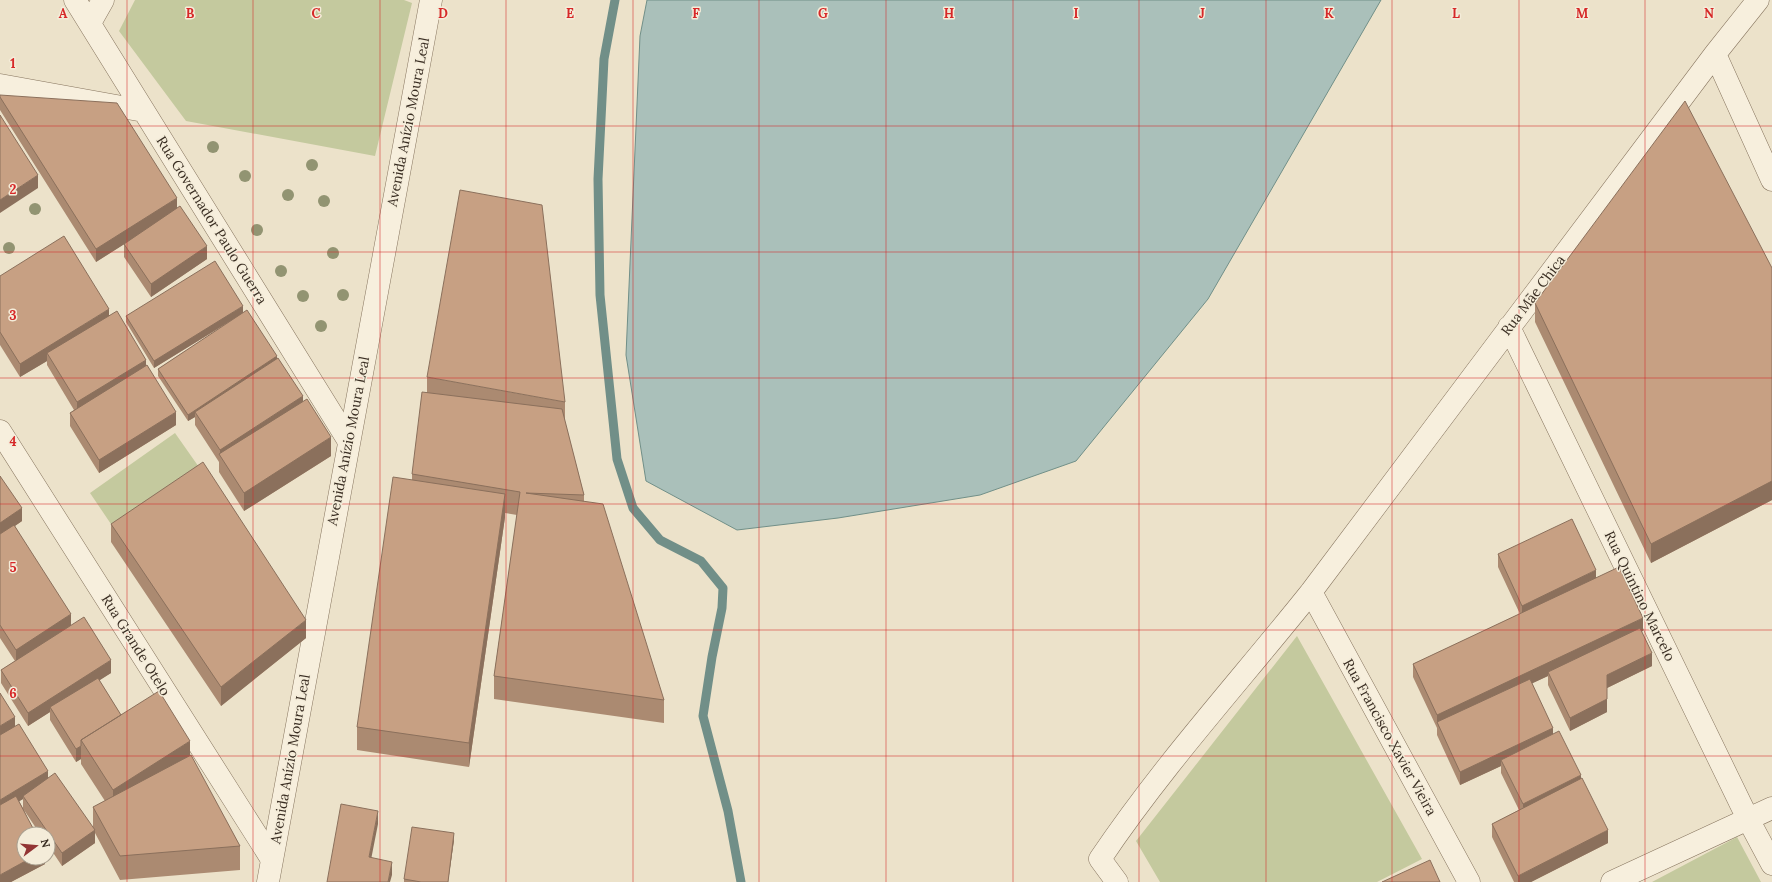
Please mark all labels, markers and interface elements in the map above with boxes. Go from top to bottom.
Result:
text: A [59,5,68,22]
text: B [186,5,195,22]
text: C [312,5,321,22]
text: D [438,5,448,22]
text: E [566,5,574,22]
text: F [692,5,700,22]
text: G [818,5,828,22]
text: H [944,5,954,22]
text: I [1073,5,1079,22]
text: J [1199,5,1205,22]
text: K [1324,5,1334,22]
text: L [1452,5,1460,22]
text: M [1576,5,1589,22]
text: N [1704,5,1714,22]
street label: Avenida Anízio Moura Leal [383,36,433,209]
text: 1 [10,55,16,72]
street label: Rua Governador Paulo Guerra [153,133,271,307]
text: 2 [10,181,17,198]
street label: Rua Mãe Chica [1497,251,1569,339]
text: 3 [9,307,17,324]
street label: Avenida Anízio Moura Leal [323,355,373,528]
text: 4 [9,433,17,450]
street label: Rua Quintino Marcelo [1601,528,1679,664]
text: 5 [9,559,17,576]
street label: Rua Grande Otelo [98,591,174,699]
street label: Rua Francisco Xavier Vieira [1339,655,1441,819]
street label: Avenida Anízio Moura Leal [266,673,314,846]
text: 6 [9,685,17,702]
north arrow [16,826,56,866]
text: N [38,837,54,850]

